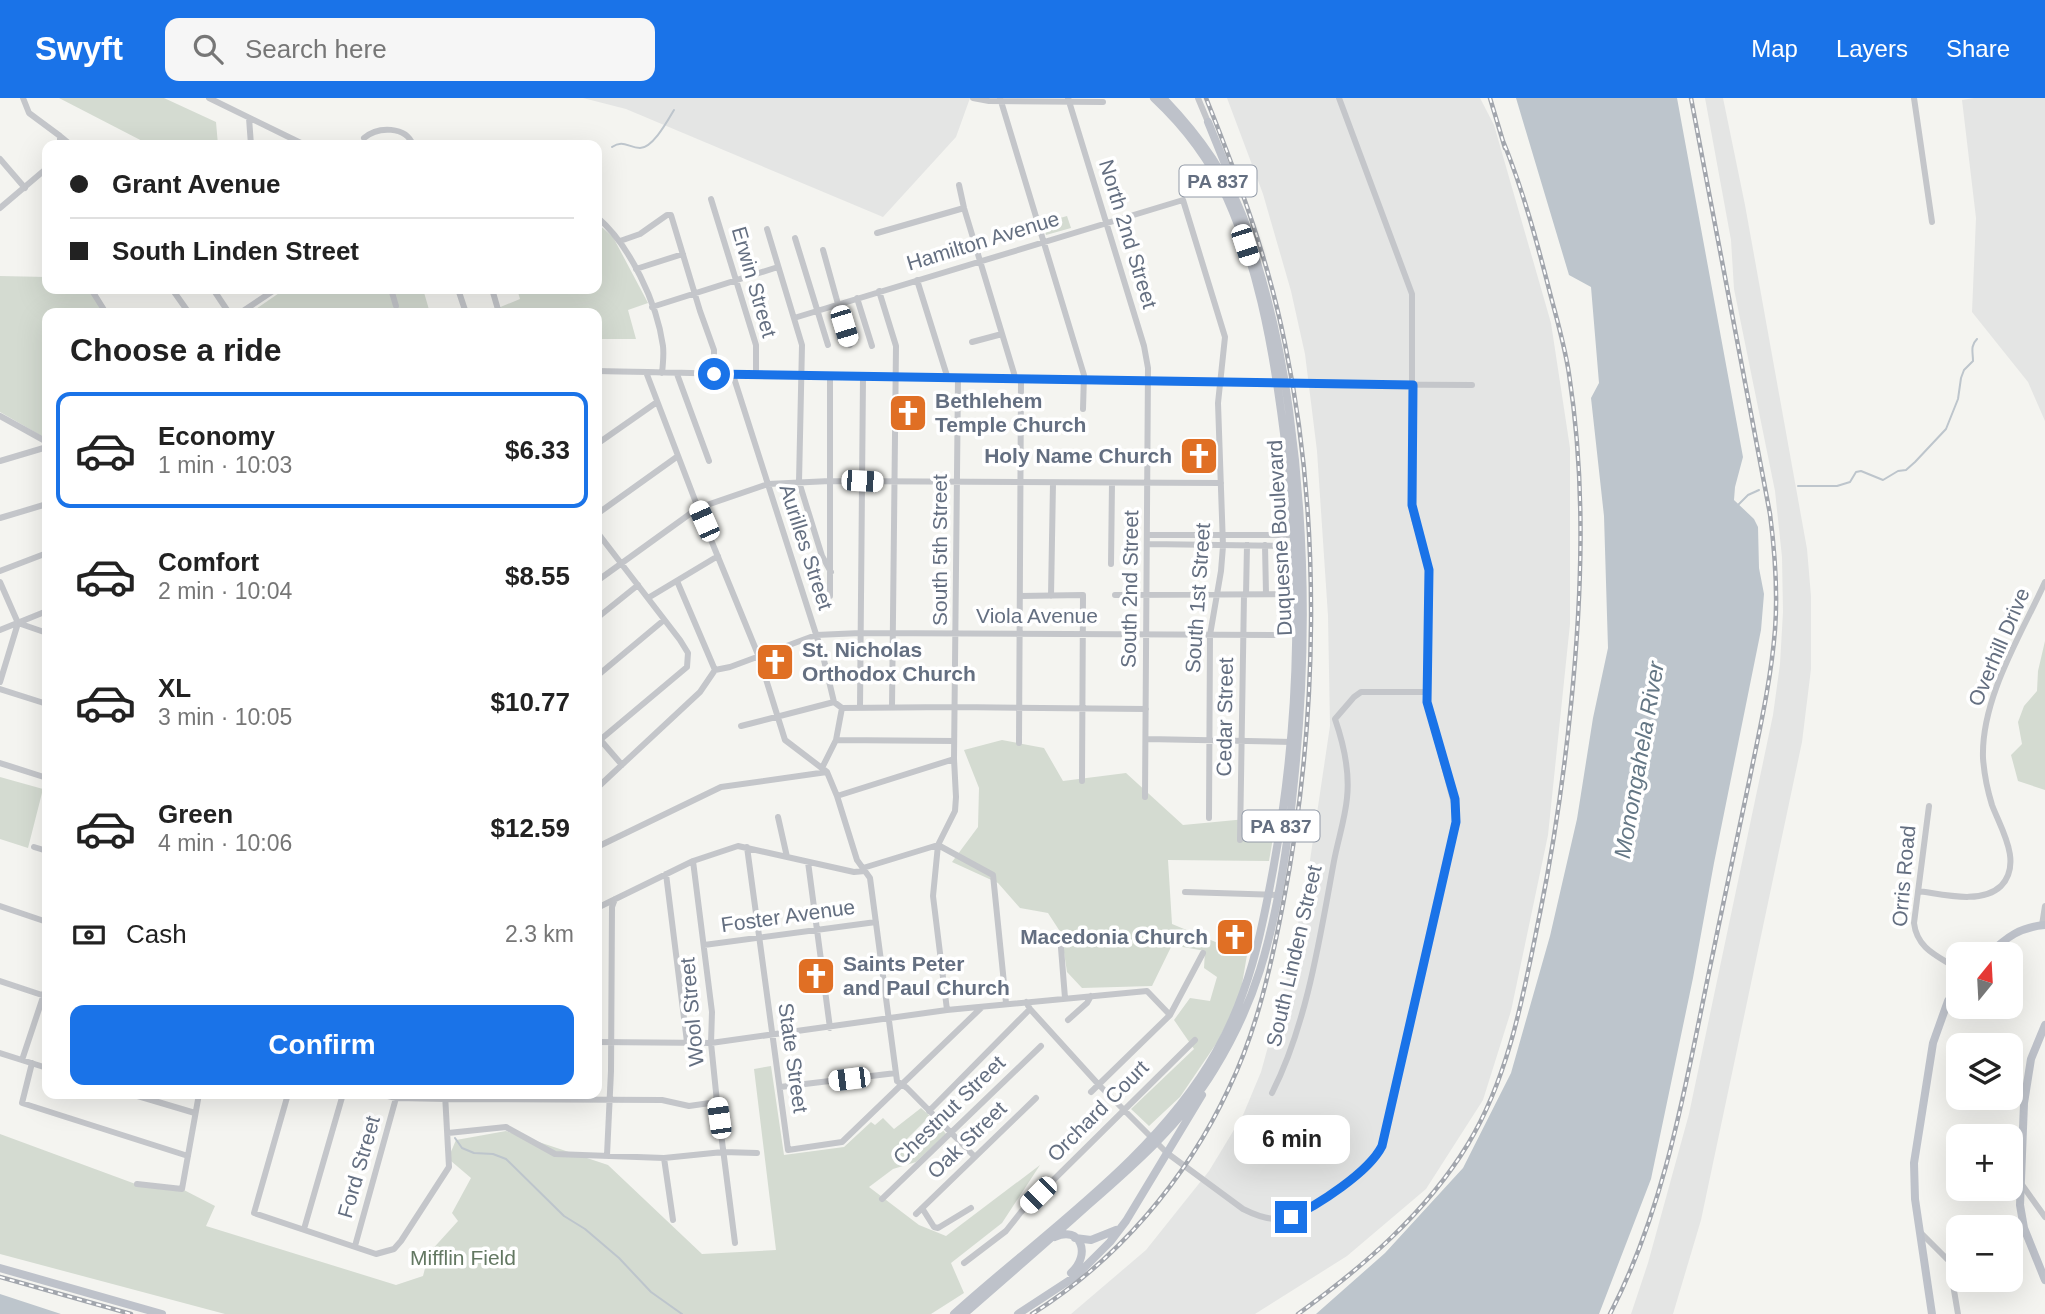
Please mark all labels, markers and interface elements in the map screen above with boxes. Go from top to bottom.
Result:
search box [165,18,655,81]
text: Swyft [35,30,123,67]
icon: search [189,30,227,68]
text: Search here [245,34,387,64]
text: Map [1751,35,1798,62]
text: Layers [1836,35,1908,62]
text: Share [1946,35,2010,62]
street label: North 2nd Street [1095,157,1162,311]
road number: PA 837 [1180,166,1256,197]
text: Grant Avenue [112,169,281,199]
street label: Hamilton Avenue [904,206,1062,275]
car [1229,222,1262,268]
street label: Erwin Street [728,224,781,340]
text: South Linden Street [112,236,359,266]
car [828,303,861,349]
text: Choose a ride [70,332,282,368]
route start [698,358,730,390]
place label: Bethlehem Temple Church [935,389,1086,436]
church icon: Bethlehem Temple Church [887,392,929,434]
icon: car [74,419,137,482]
text: Economy [158,421,275,451]
text: $6.33 [505,435,570,465]
church icon: Holy Name Church [1178,435,1220,477]
street label: Duquesne Boulevard [1263,439,1296,637]
place label: Holy Name Church [984,444,1172,467]
text: 1 min · 10:03 [158,452,292,478]
car [841,469,884,493]
street label: South 5th Street [928,474,951,626]
street label: Aurilles Street [775,481,838,613]
car [686,498,723,544]
street label: South 2nd Street [1117,510,1142,668]
street label: South 1st Street [1181,522,1214,674]
icon: car [74,545,137,608]
text: Comfort [158,547,259,577]
text: $8.55 [505,561,570,591]
text: 2 min · 10:04 [158,578,292,604]
street label: Overhill Drive [1963,584,2034,709]
street label: Viola Avenue [976,604,1098,627]
place label: St. Nicholas Orthodox Church [802,638,976,685]
church icon: St. Nicholas Orthodox Church [754,641,796,683]
street label: Cedar Street [1212,657,1237,777]
water label: Monongahela River [1609,658,1669,860]
icon: car [74,671,137,734]
text: XL [158,673,191,703]
text: $10.77 [490,687,570,717]
text: 3 min · 10:05 [158,704,292,730]
icon: car [74,797,137,860]
text: Green [158,799,233,829]
road number: PA 837 [1242,810,1320,842]
text: $12.59 [490,813,570,843]
street label: Orris Road [1888,824,1919,928]
text: 4 min · 10:06 [158,830,292,856]
street label: South Linden Street [1261,863,1326,1049]
street label: Foster Avenue [719,895,856,936]
icon: cash [70,916,108,954]
church icon: Macedonia Church [1214,916,1256,958]
text: Cash [126,919,187,949]
text: 2.3 km [505,921,574,947]
place label: Macedonia Church [1020,925,1208,948]
north arrow [1946,942,2023,1018]
map controls [1946,942,2023,1292]
place label: Saints Peter and Paul Church [843,952,1010,999]
church icon: Saints Peter and Paul Church [795,955,837,997]
street label: Wool Street [675,956,708,1068]
street label: State Street [774,1001,813,1115]
button: Confirm [70,1005,574,1085]
button: layers [1946,1033,2023,1110]
street label: Chestnut Street [888,1051,1009,1169]
street label: Orchard Court [1042,1055,1153,1166]
car [827,1066,872,1092]
car [706,1096,733,1140]
street label: Oak Street [923,1096,1011,1183]
street label: Ford Street [333,1113,384,1221]
callout: 6 min [1233,1116,1349,1164]
button: + [1946,1124,2023,1201]
text: 6 min [1262,1126,1322,1152]
car [1016,1173,1061,1217]
route end [1275,1201,1307,1233]
button: − [1946,1215,2023,1292]
park label: Mifflin Field [410,1246,516,1269]

